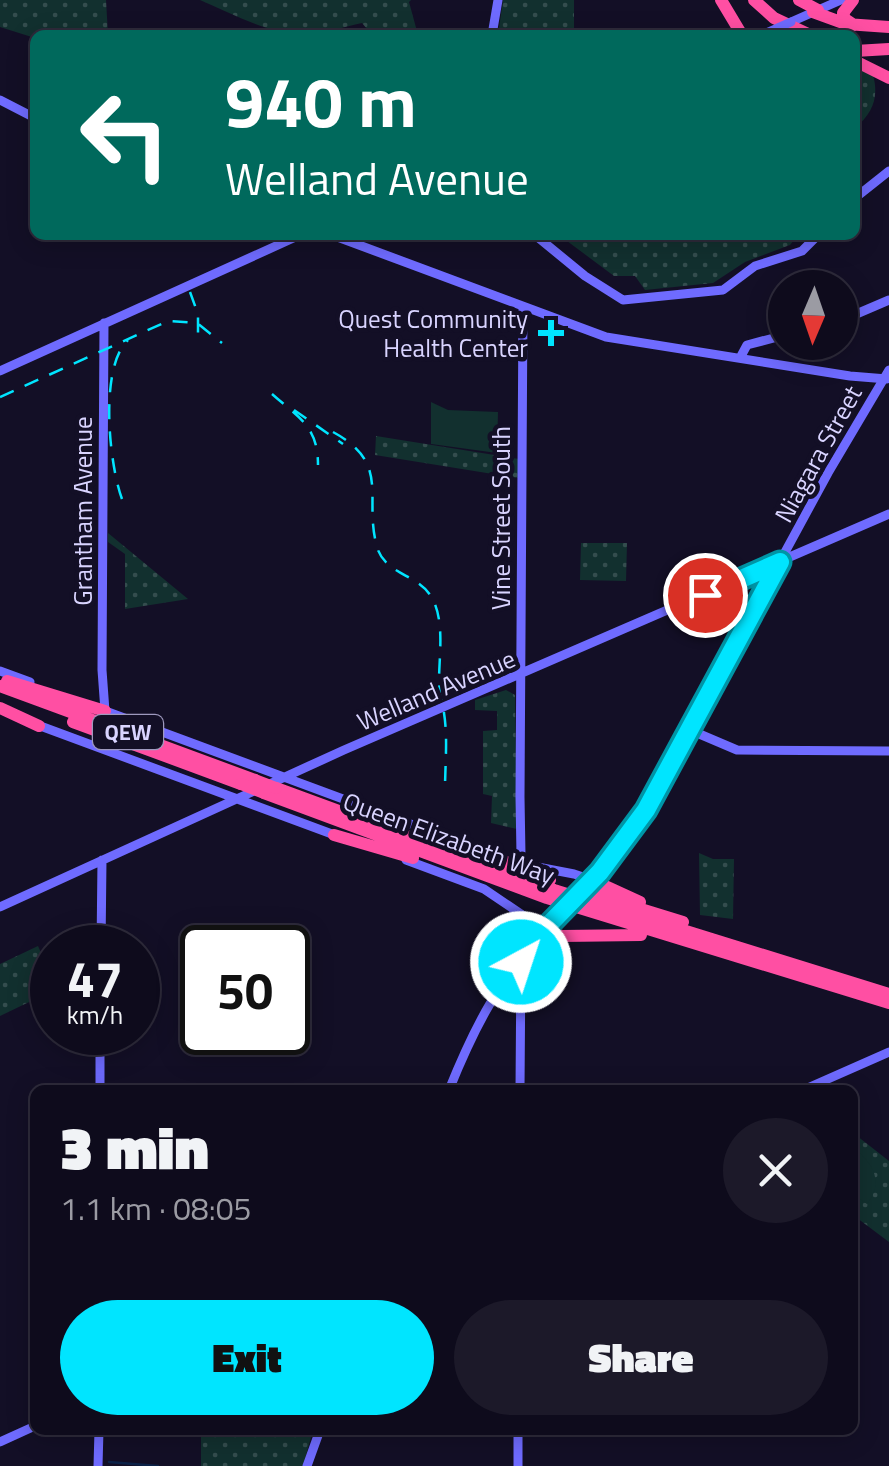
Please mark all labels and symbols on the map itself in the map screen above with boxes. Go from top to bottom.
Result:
north arrow [768,270,858,360]
place label: Quest Community Health Center [338,300,528,367]
marker: Quest Community Health Center [538,320,564,346]
street label: Niagara Street [765,378,871,529]
street label: Grantham Avenue [64,416,102,606]
street label: Vine Street South [482,426,520,610]
pin [663,553,748,638]
street label: Welland Avenue [351,640,521,740]
road number: QEW [93,715,163,749]
street label: Queen Elizabeth Way [338,782,560,894]
position arrow [469,910,573,1014]
speed limit sign: 50 [180,925,310,1055]

